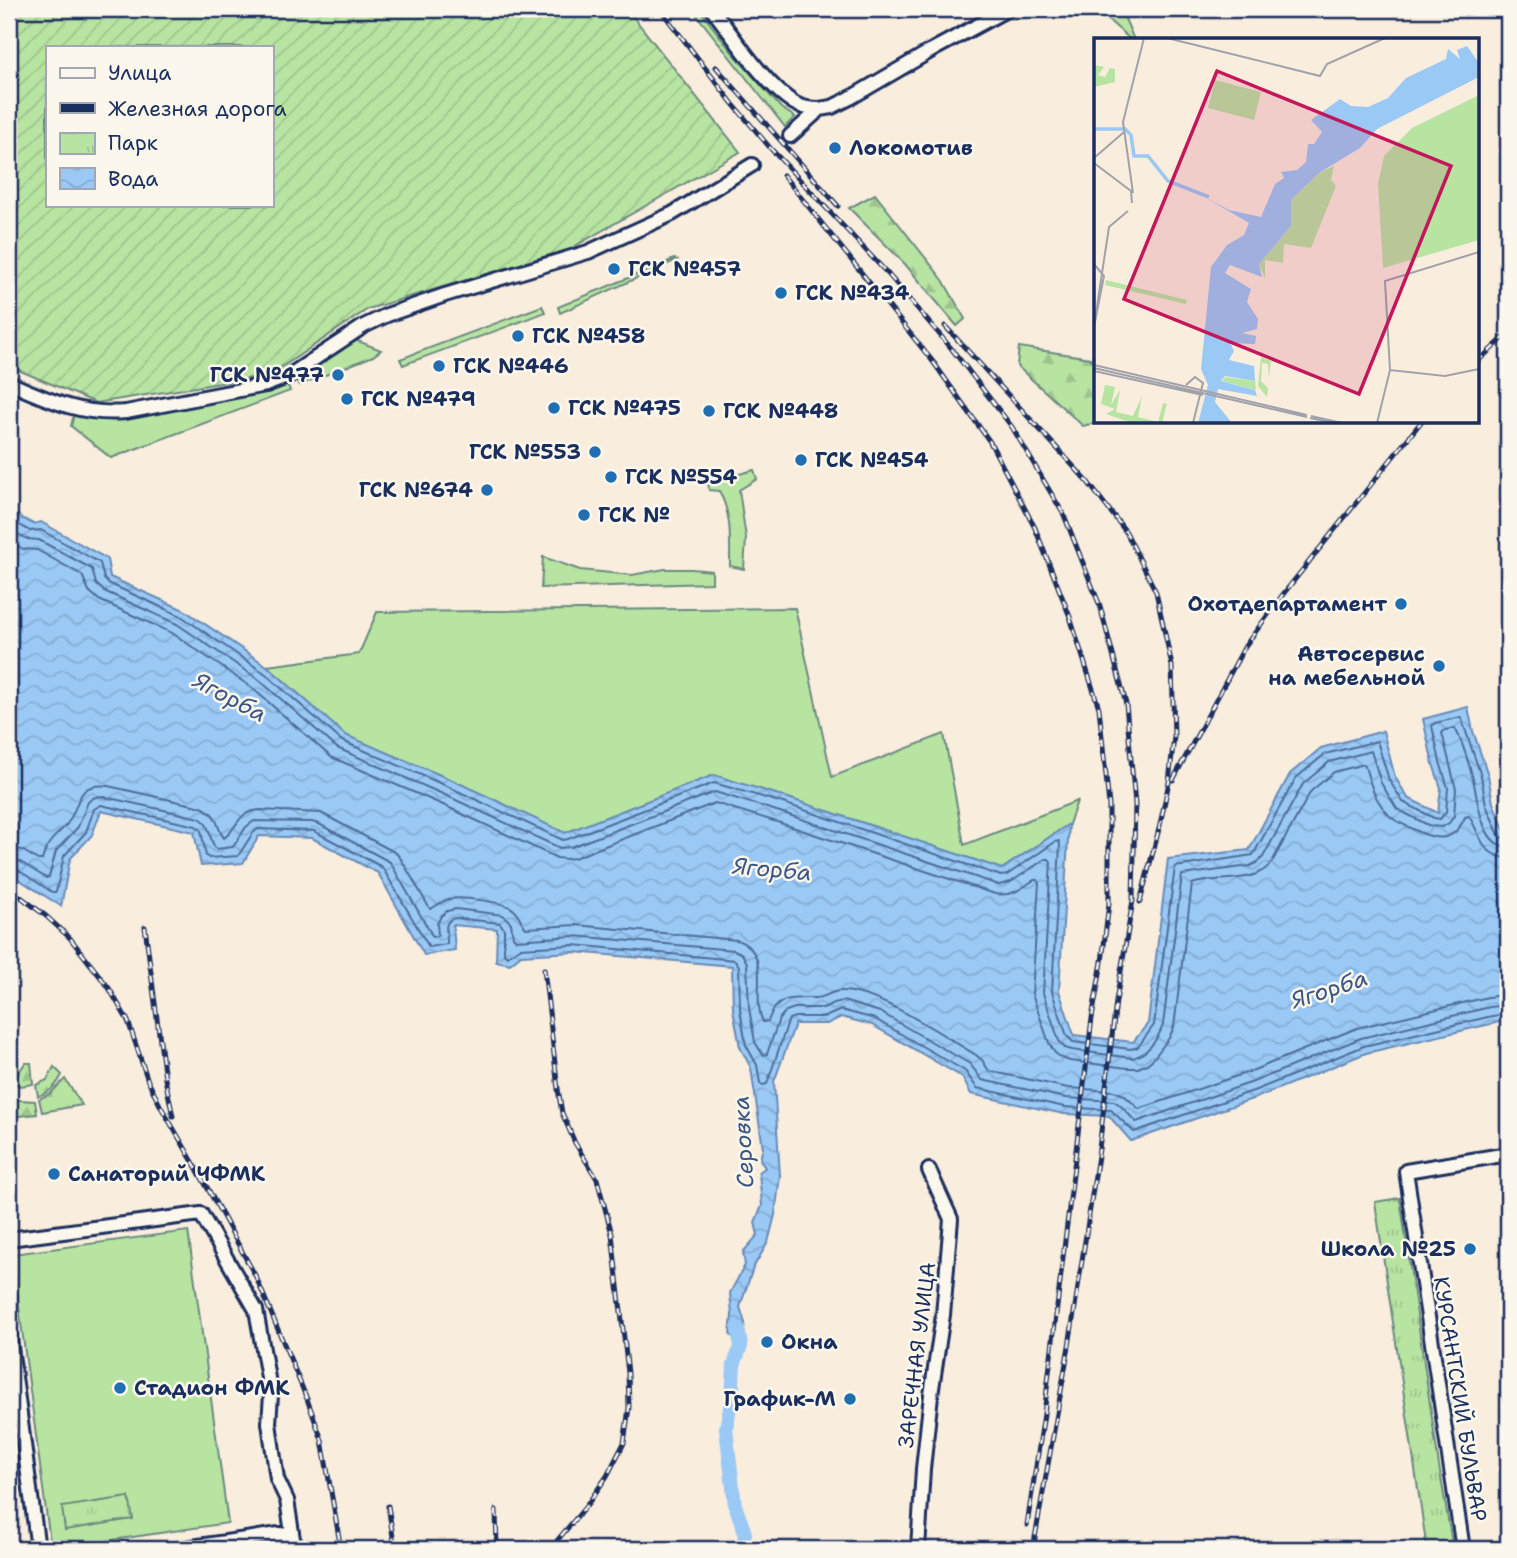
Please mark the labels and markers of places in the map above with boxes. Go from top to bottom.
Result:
place label: Локомотив [849,134,973,162]
marker: Локомотив [827,140,843,156]
place label: ГСК №457 [628,255,741,283]
marker: ГСК №457 [606,261,622,277]
place label: ГСК №434 [795,279,910,307]
marker: ГСК №434 [773,285,789,301]
place label: ГСК №458 [532,322,645,350]
marker: ГСК №458 [510,328,526,344]
place label: ГСК №446 [453,352,569,380]
marker: ГСК №446 [431,358,447,374]
place label: ГСК №477 [210,361,324,389]
marker: ГСК №477 [330,367,346,383]
place label: ГСК №479 [361,385,476,413]
marker: ГСК №479 [339,391,355,407]
place label: ГСК №475 [568,394,681,422]
place label: ГСК №448 [723,397,839,425]
marker: ГСК №475 [546,400,562,416]
marker: ГСК №448 [701,403,717,419]
place label: ГСК №553 [469,438,581,466]
marker: ГСК №553 [587,444,603,460]
place label: ГСК №454 [815,446,929,474]
marker: ГСК №454 [793,452,809,468]
place label: ГСК №554 [625,463,738,491]
marker: ГСК №554 [603,469,619,485]
place label: ГСК №674 [359,476,473,504]
marker: ГСК №674 [479,482,495,498]
place label: ГСК № [598,501,670,529]
marker: ГСК № [576,507,592,523]
place label: Охотдепартамент [1188,590,1387,618]
marker: Охотдепартамент [1393,596,1409,612]
place label: Автосервис на мебельной [1268,640,1425,692]
marker: Автосервис на мебельной [1431,658,1447,674]
place label: Санаторий ЧФМК [68,1160,266,1188]
marker: Санаторий ЧФМК [46,1166,62,1182]
place label: Школа №25 [1321,1235,1456,1263]
marker: Школа №25 [1462,1241,1478,1257]
place label: Окна [781,1328,838,1356]
marker: Окна [759,1334,775,1350]
place label: Стадион ФМК [134,1374,290,1402]
marker: Стадион ФМК [112,1380,128,1396]
place label: График-М [723,1385,836,1413]
marker: График-М [842,1391,858,1407]

